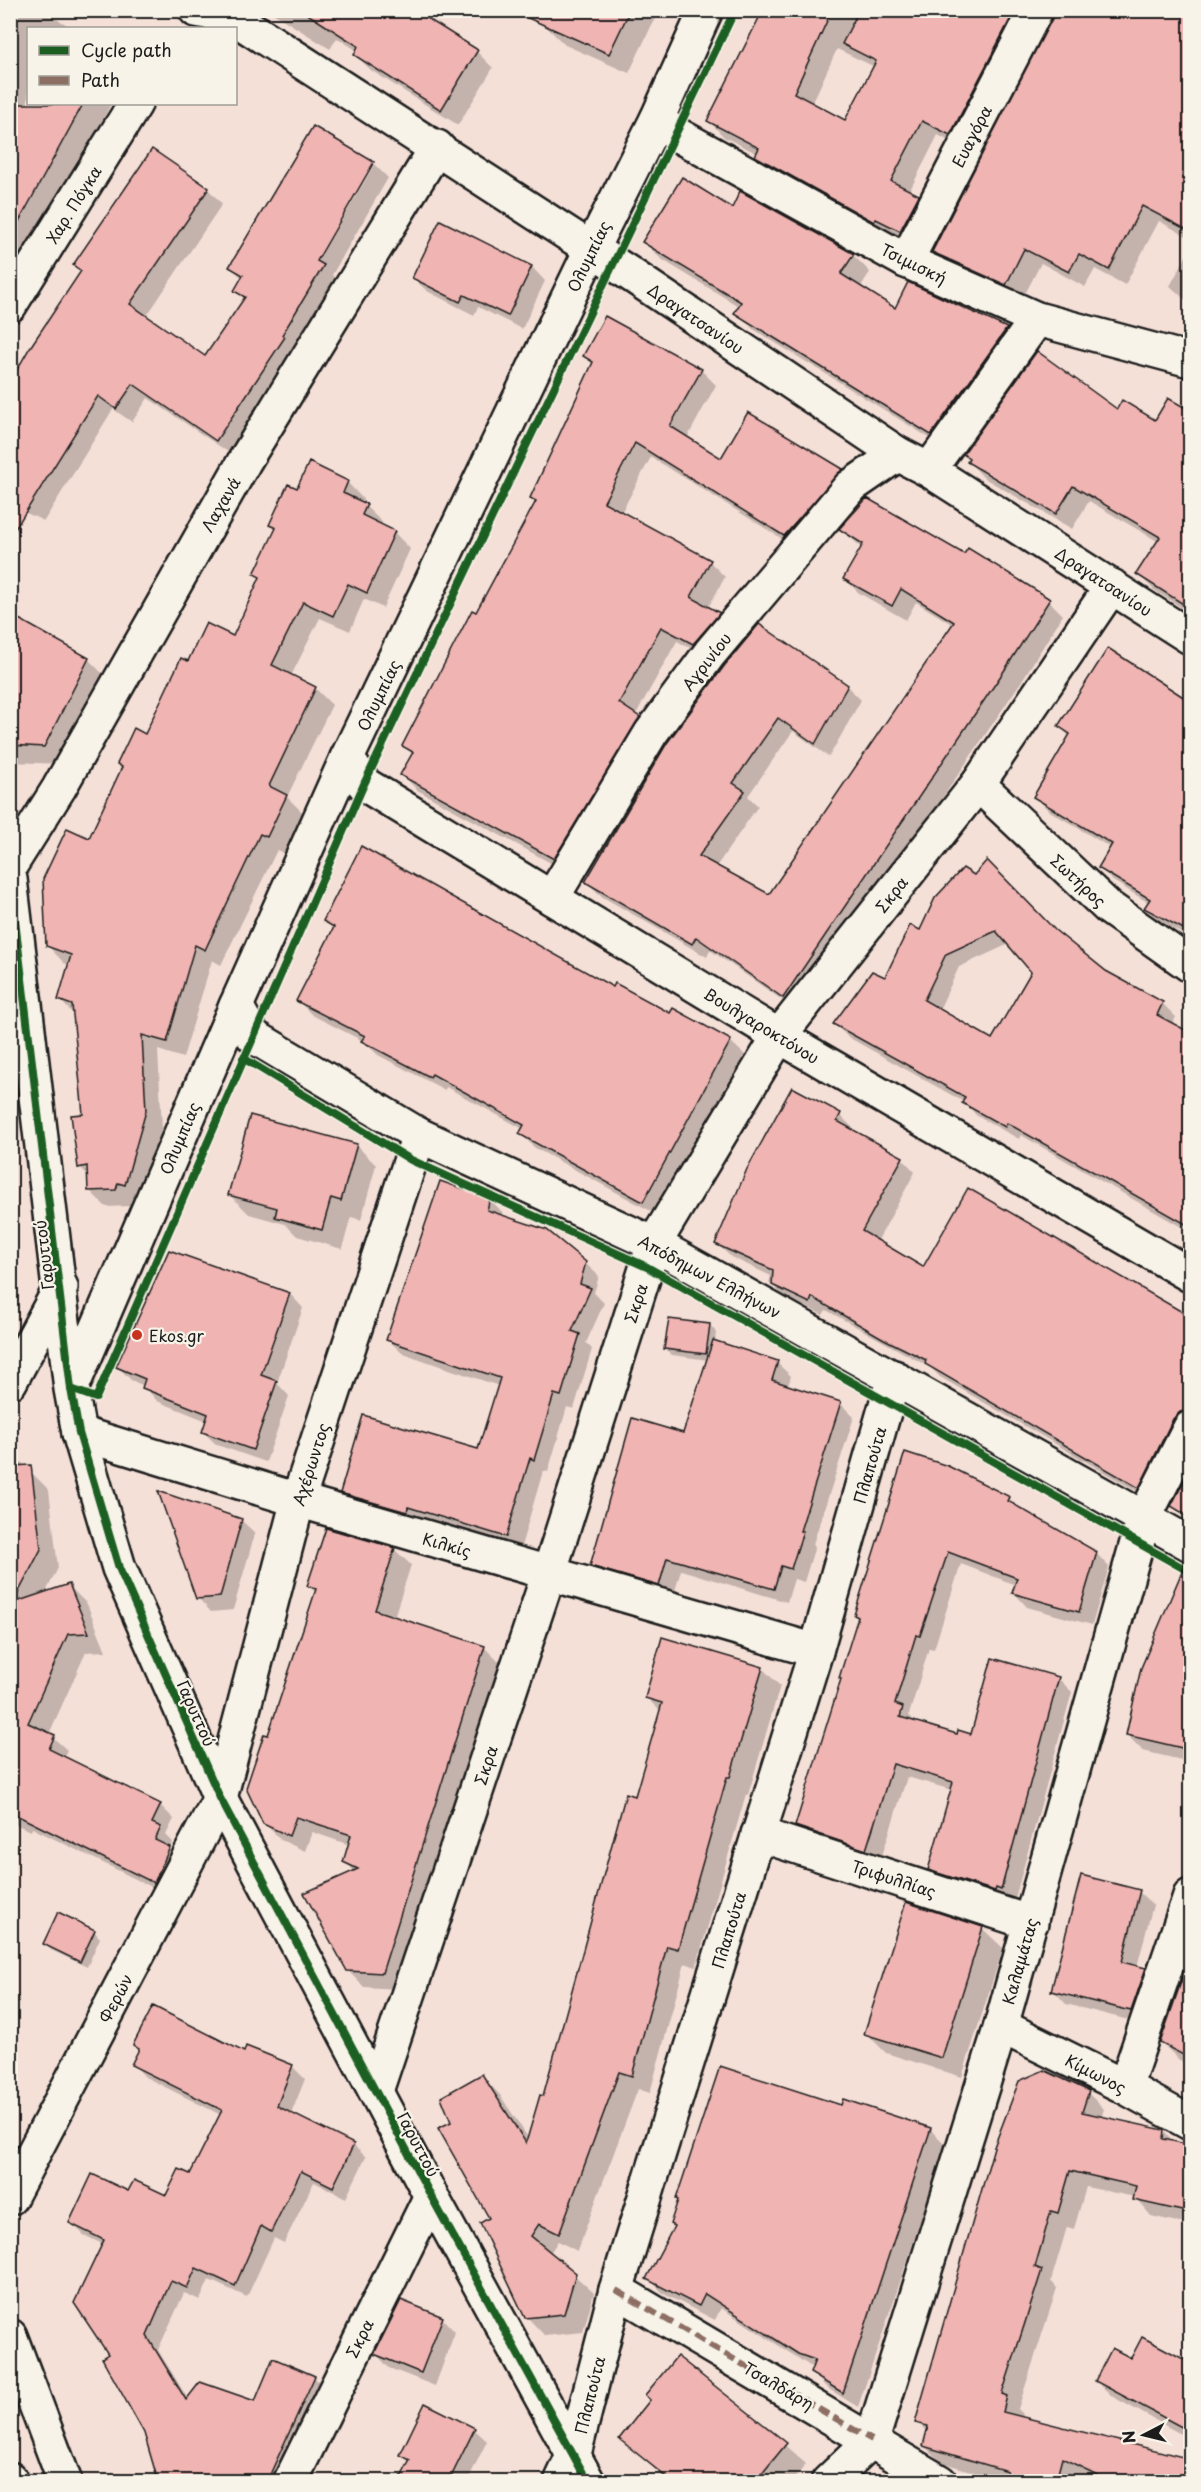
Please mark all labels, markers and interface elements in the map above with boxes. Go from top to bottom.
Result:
legend [27,27,237,105]
text: Cycle path [81,36,172,63]
text: Path [81,66,120,93]
street label: Ευαγόρα [945,100,997,171]
street label: Χαρ. Πόγκα [40,160,107,248]
street label: Ολυμπίας [560,216,616,296]
street label: Τσιμισκή [877,237,951,289]
street label: Δραγατσανίου [643,277,749,359]
street label: Λαχανά [195,472,245,536]
street label: Δραγατσανίου [1051,541,1157,621]
street label: Αγρινίου [676,627,736,695]
street label: Ολυμπίας [350,655,406,735]
street label: Σωτήρος [1046,848,1112,912]
street label: Σκρα [869,870,913,917]
street label: Βουλγαροκτόνου [700,981,824,1069]
street label: Ολυμπίας [153,1098,205,1178]
street label: Γαρυττού [27,1219,59,1291]
street label: Απόδημων Ελλήνων [634,1228,786,1324]
street label: Σκρα [617,1280,653,1326]
place label: Ekos.gr [149,1323,205,1347]
marker: Ekos.gr [130,1328,144,1342]
street label: Αχέρωντος [285,1420,335,1508]
street label: Πλαπούτα [846,1423,892,1507]
street label: Κιλκίς [420,1526,474,1562]
street label: Γαρυττού [172,1676,222,1750]
street label: Σκρα [467,1742,503,1788]
street label: Τριφυλλίας [849,1853,939,1903]
street label: Πλαπούτα [705,1888,751,1972]
street label: Καλαμάτας [995,1915,1043,2007]
street label: Φερών [92,1969,138,2027]
street label: Κίμωνος [1061,2047,1131,2099]
street label: Γαρυττού [392,2107,446,2181]
street label: Σκρα [339,2314,379,2361]
street label: Πλαπούτα [568,2353,610,2437]
street label: Τσαλδάρη [739,2355,819,2415]
north arrow [1114,2405,1174,2465]
text: N [1115,2429,1141,2445]

